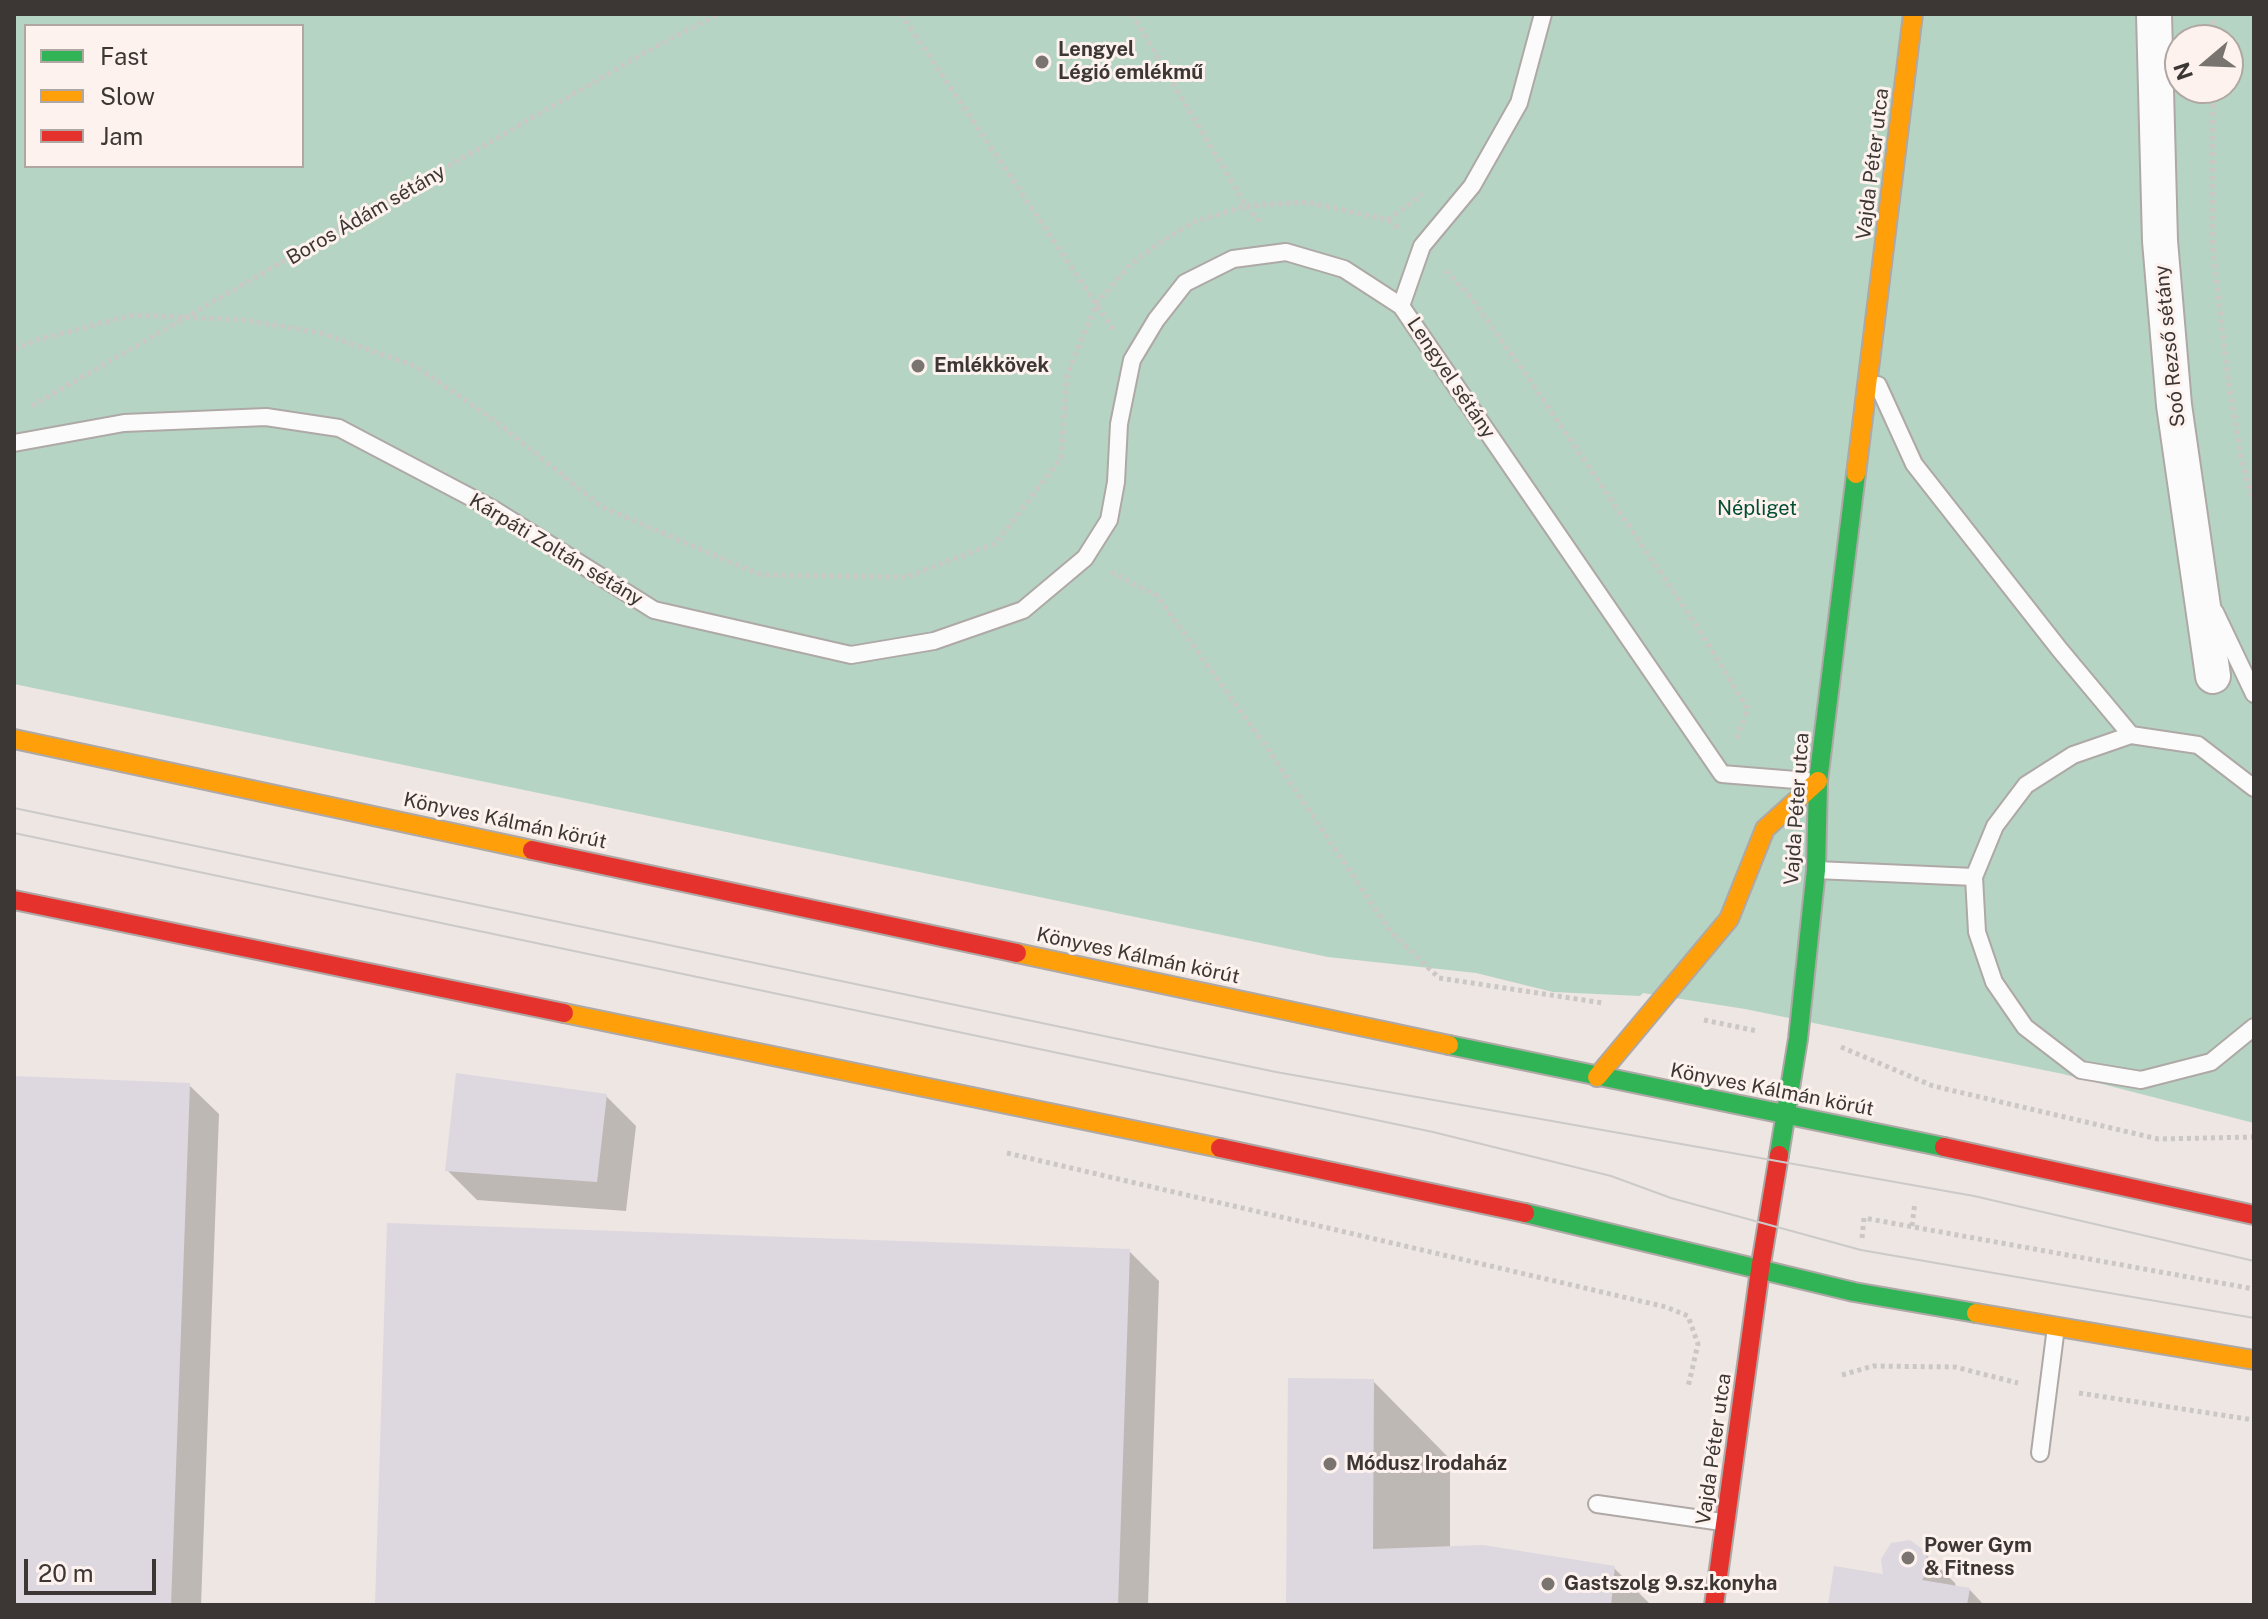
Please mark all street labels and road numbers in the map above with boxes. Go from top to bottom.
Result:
street label: Vajda Péter utca [1852,87,1894,241]
street label: Boros Ádám sétány [282,160,450,270]
street label: Soó Rezső sétány [2150,264,2190,428]
street label: Lengyel sétány [1402,313,1500,443]
street label: Kárpáti Zoltán sétány [465,489,647,611]
street label: Vajda Péter utca [1780,732,1814,886]
street label: Könyves Kálmán körút [401,788,609,854]
street label: Könyves Kálmán körút [1034,923,1242,989]
street label: Könyves Kálmán körút [1668,1058,1876,1122]
street label: Vajda Péter utca [1691,1372,1737,1526]

